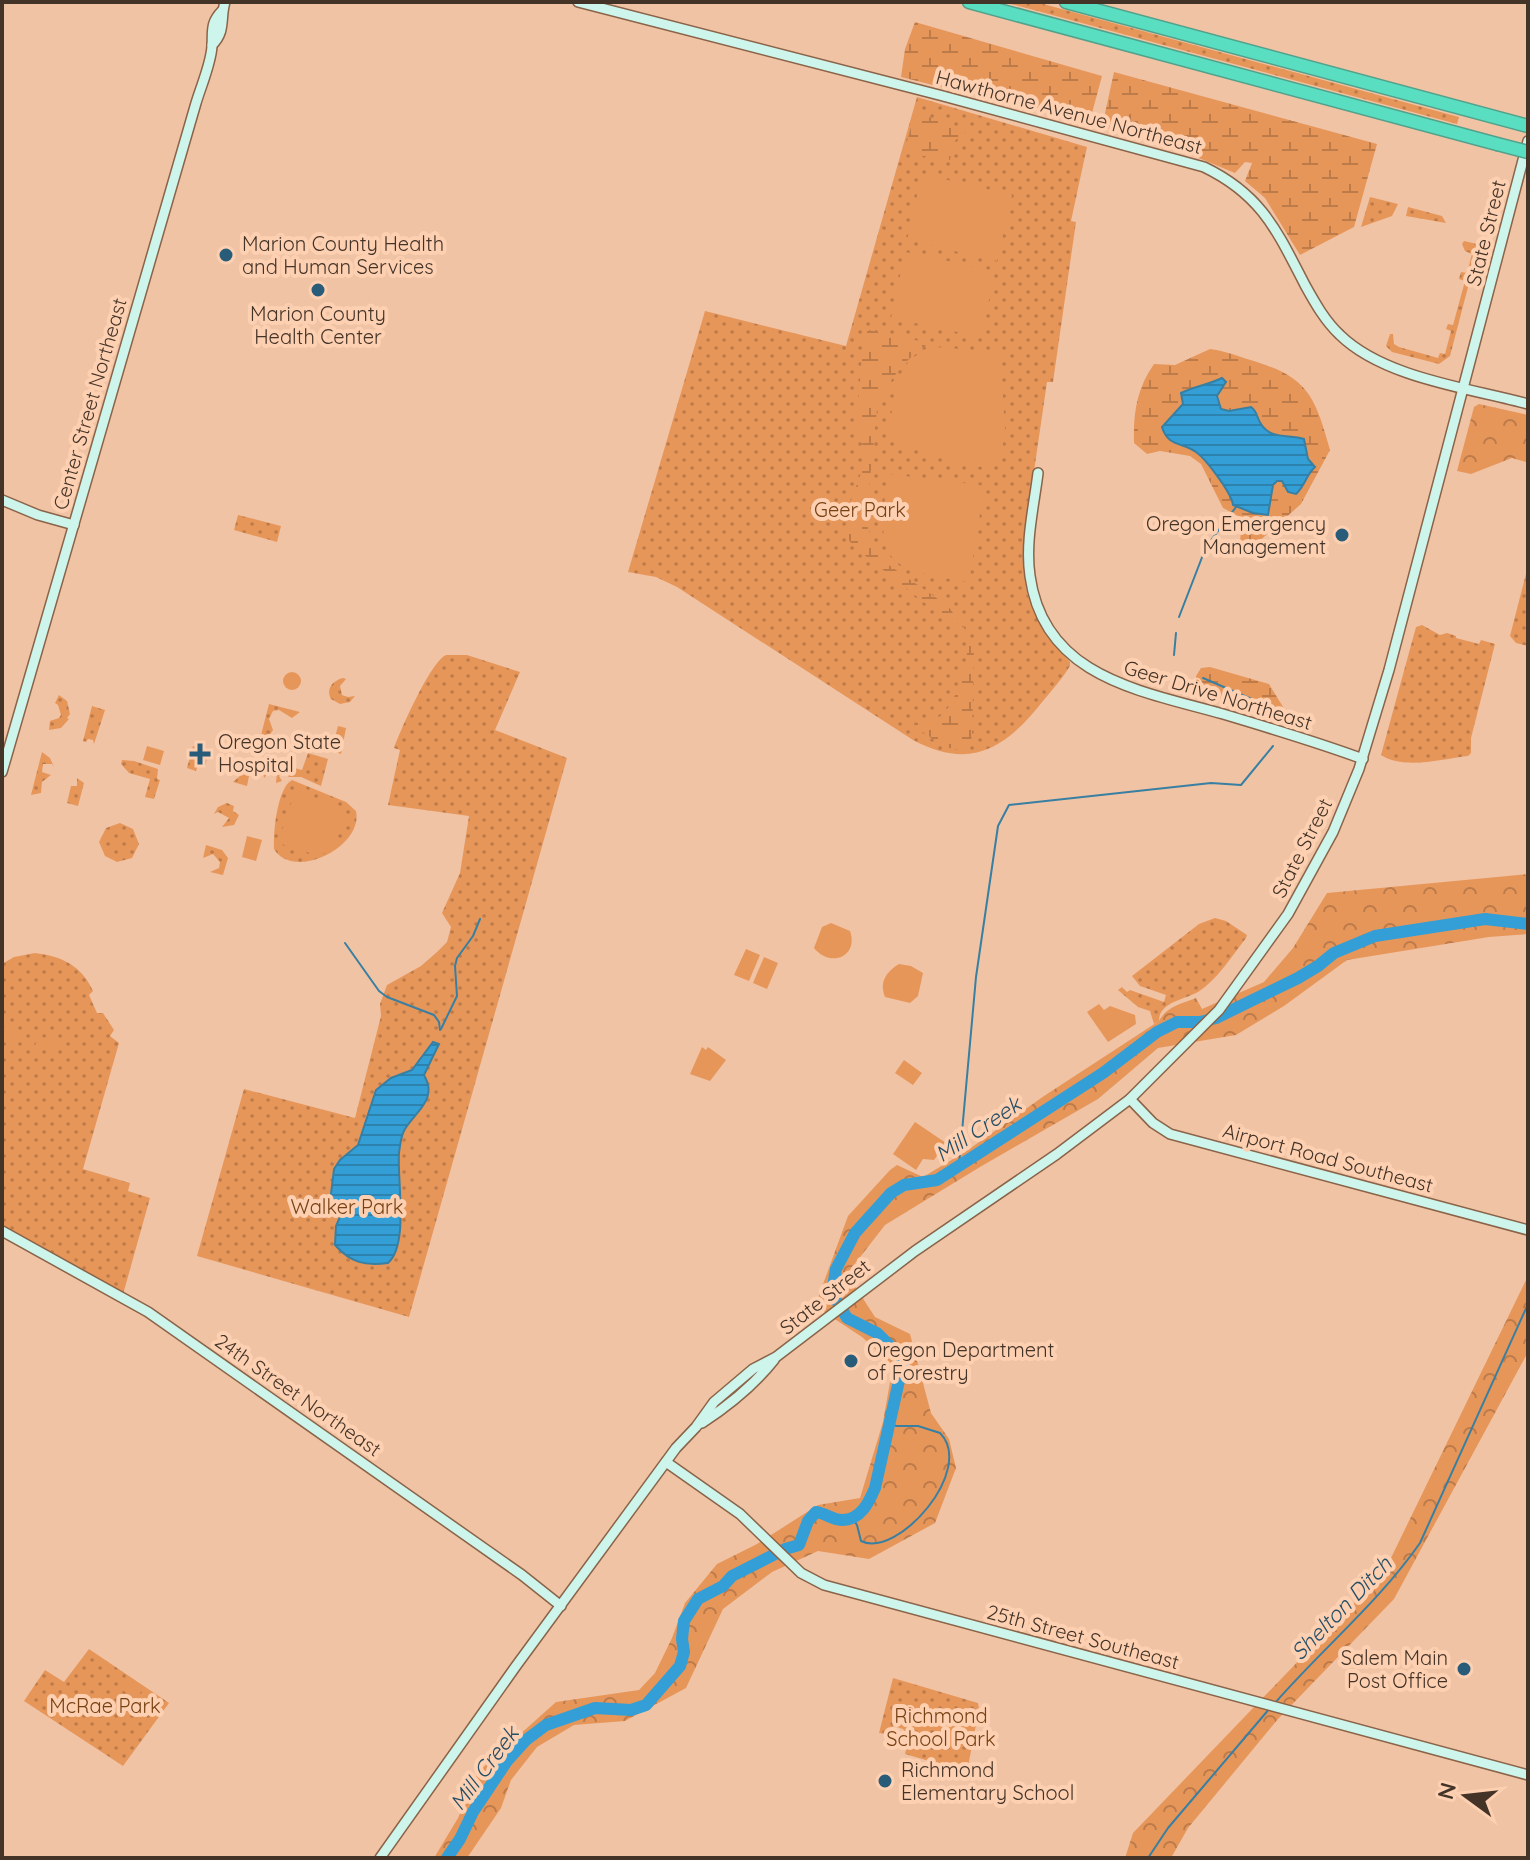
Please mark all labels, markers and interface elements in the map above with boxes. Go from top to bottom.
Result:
street label: Hawthorne Avenue Northeast [933,64,1205,159]
street label: State Street [1460,177,1511,288]
place label: Marion County Health and Human Services [242,231,444,279]
marker: Marion County Health and Human Services [217,246,235,264]
marker: Marion County Health Center [309,281,327,299]
street label: Center Street Northeast [47,295,132,513]
place label: Marion County Health Center [250,301,386,349]
park label: Geer Park [814,497,906,522]
place label: Oregon Emergency Management [1146,511,1326,559]
marker: Oregon Emergency Management [1333,526,1351,544]
street label: Geer Drive Northeast [1121,654,1315,735]
place label: Oregon State Hospital [218,729,341,777]
marker: Oregon State Hospital [189,743,211,765]
street label: State Street [1266,794,1337,902]
water label: Mill Creek [930,1089,1028,1168]
street label: Airport Road Southeast [1220,1117,1436,1198]
park label: Walker Park [291,1194,403,1219]
street label: State Street [774,1253,875,1340]
street label: 24th Street Northeast [210,1328,386,1462]
place label: Oregon Department of Forestry [867,1337,1055,1385]
marker: Oregon Department of Forestry [842,1352,860,1370]
water label: Shelton Ditch [1285,1550,1398,1666]
street label: 25th Street Southeast [984,1599,1182,1674]
place label: Salem Main Post Office [1341,1645,1448,1693]
marker: Salem Main Post Office [1455,1660,1473,1678]
park label: McRae Park [49,1693,161,1718]
park label: Richmond School Park [886,1703,996,1751]
water label: Mill Creek [443,1719,526,1816]
north arrow [1426,1756,1506,1836]
place label: Richmond Elementary School [901,1757,1074,1805]
marker: Richmond Elementary School [876,1772,894,1790]
text: N [1431,1779,1462,1802]

